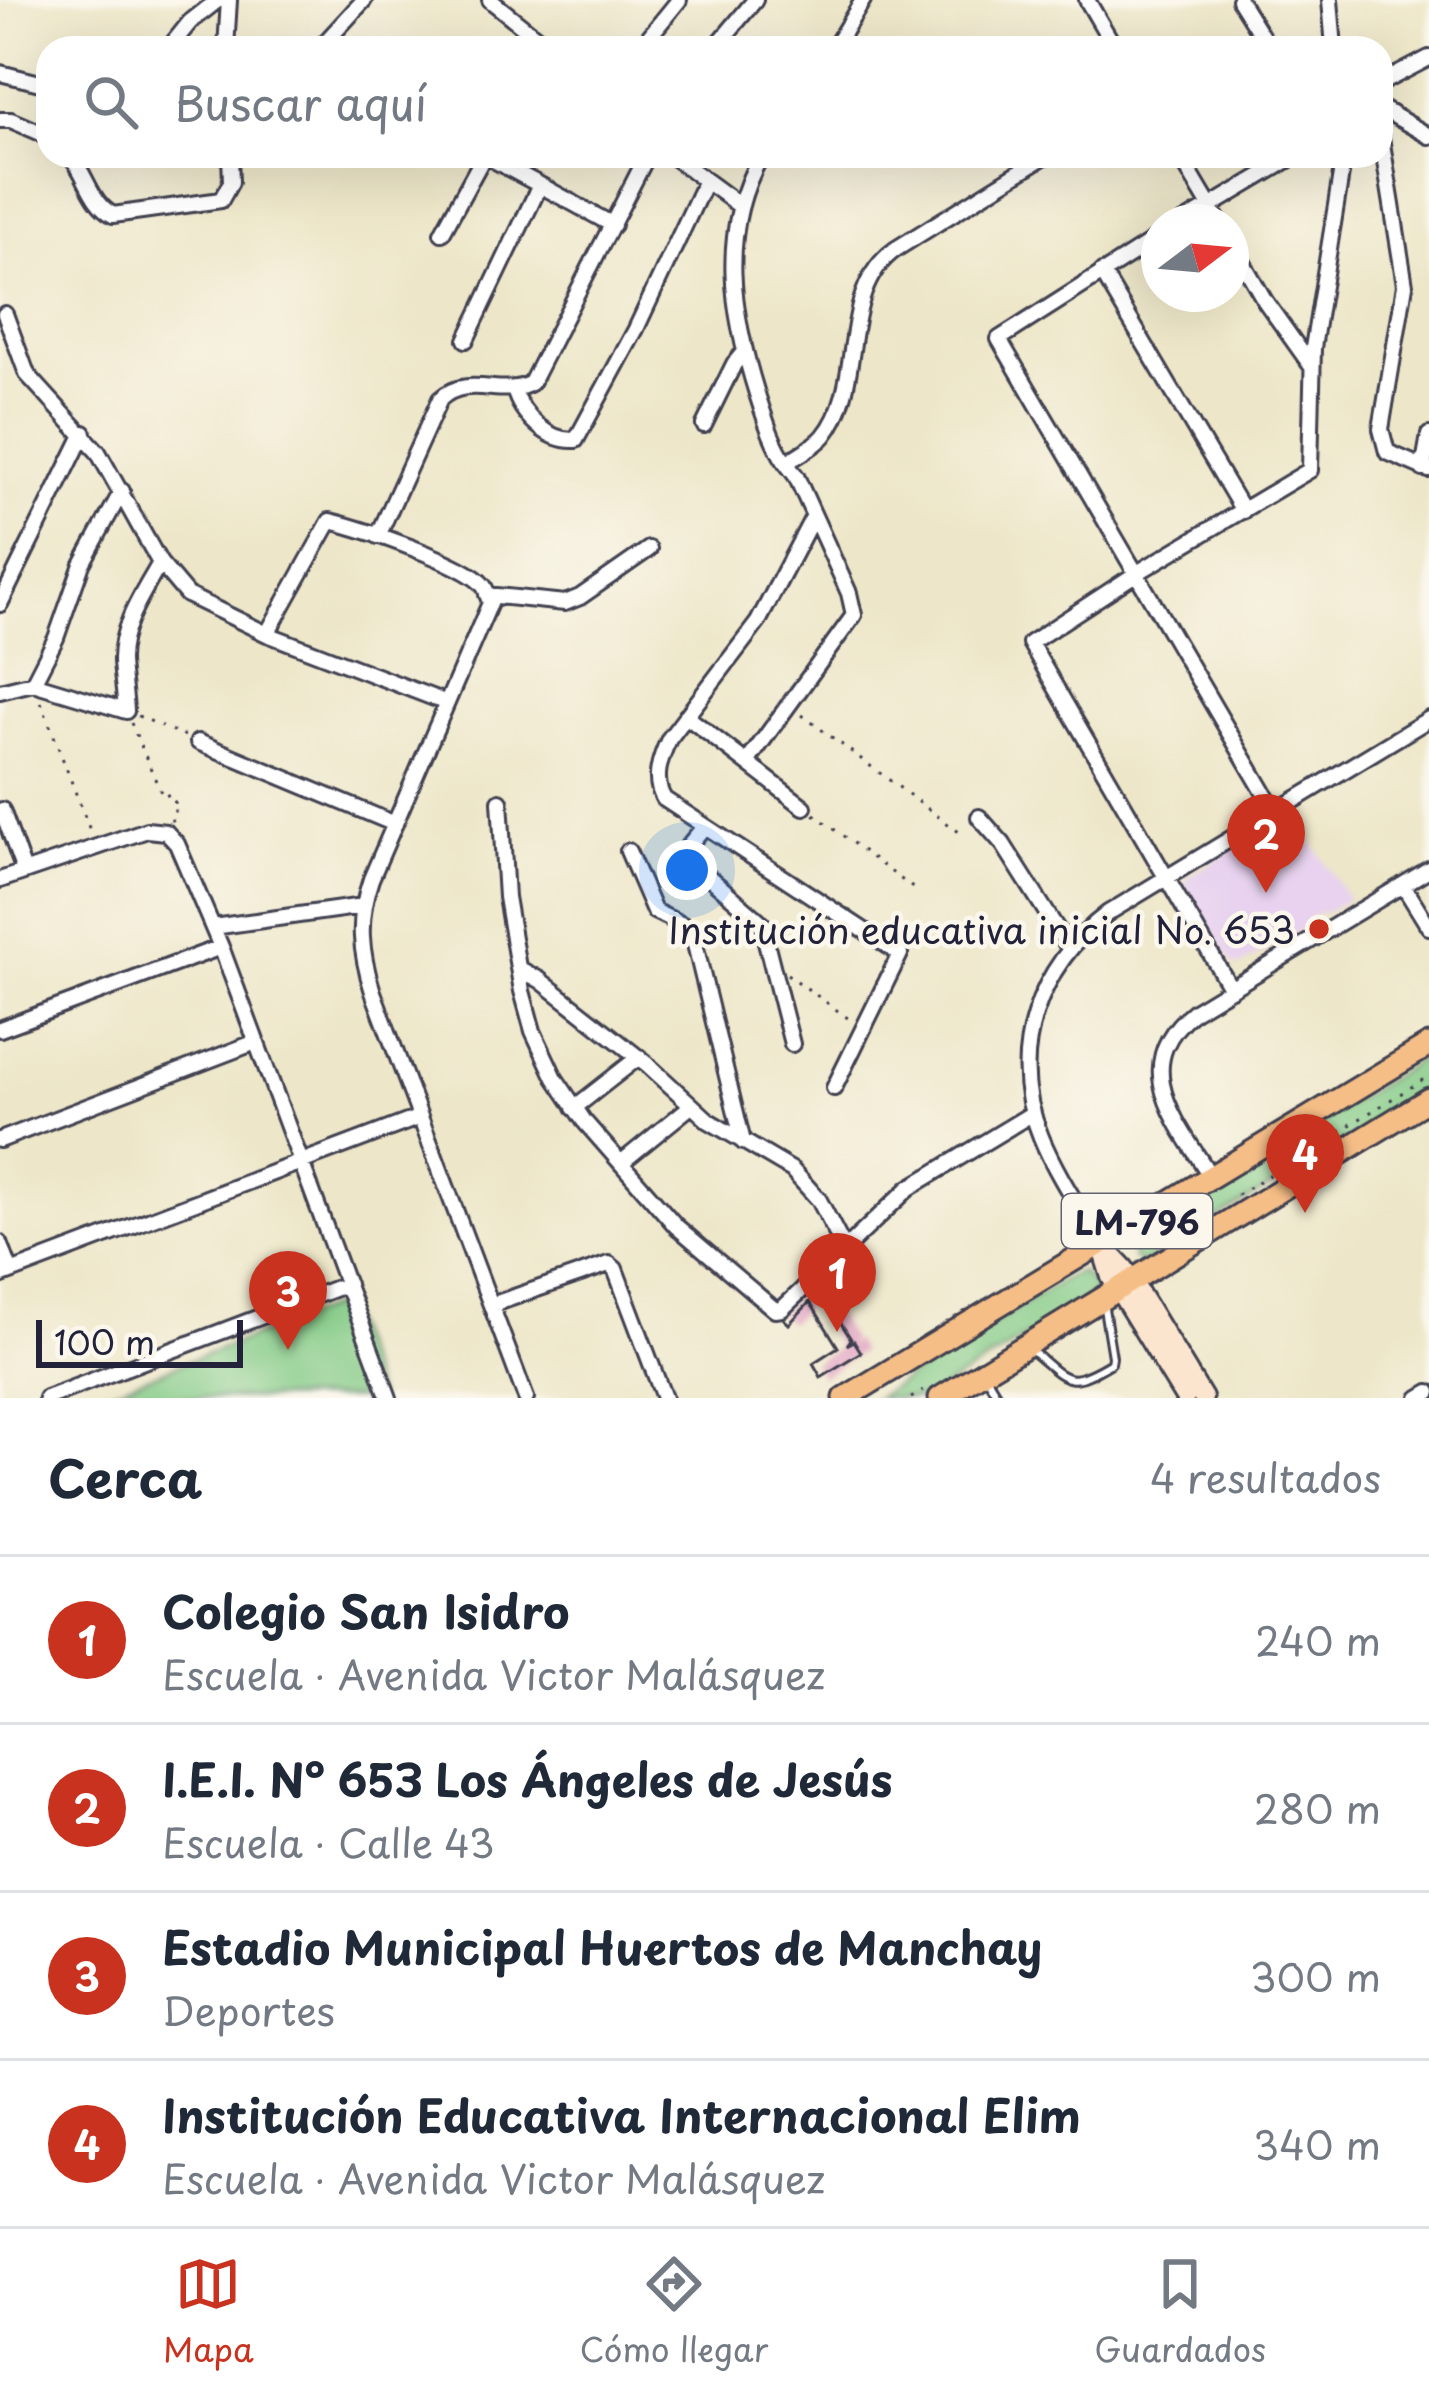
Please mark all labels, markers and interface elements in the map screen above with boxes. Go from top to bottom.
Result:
search box [36,36,1393,168]
text: Buscar aquí [174,68,427,136]
icon: search [78,69,144,135]
north arrow [1141,204,1249,312]
pin: 2 [1227,794,1305,893]
your location [657,840,717,900]
place label: Institución educativa inicial No. 653 [668,902,1295,956]
marker: Institución educativa inicial No. 653 [1306,916,1332,942]
pin: 4 [1266,1114,1344,1213]
road number: LM-796 [1062,1194,1212,1248]
pin: 1 [798,1233,876,1332]
pin: 3 [249,1251,327,1350]
scale bar [36,1314,243,1367]
text: 100 m [54,1316,155,1366]
text: Cerca [48,1438,202,1515]
text: 4 resultados [1150,1447,1381,1506]
text: Colegio San Isidro [162,1576,569,1644]
text: 1 [78,1610,96,1669]
text: 240 m [1255,1610,1381,1669]
text: Escuela · Avenida Victor Malásquez [162,1644,825,1703]
text: I.E.I. N° 653 Los Ángeles de Jesús [162,1744,893,1812]
text: 2 [73,1778,101,1837]
text: 280 m [1254,1778,1381,1837]
text: Escuela · Calle 43 [162,1812,495,1871]
text: Estadio Municipal Huertos de Manchay [162,1912,1042,1980]
text: 3 [74,1946,100,2005]
text: 300 m [1250,1946,1381,2005]
text: Deportes [162,1980,335,2039]
text: Institución Educativa Internacional Elim [162,2080,1081,2148]
text: 4 [74,2114,100,2173]
text: 340 m [1253,2114,1381,2173]
text: Escuela · Avenida Victor Malásquez [162,2148,825,2207]
tab: Mapa [163,2251,254,2373]
tab: Cómo llegar [580,2251,768,2373]
tab: Guardados [1094,2251,1266,2373]

